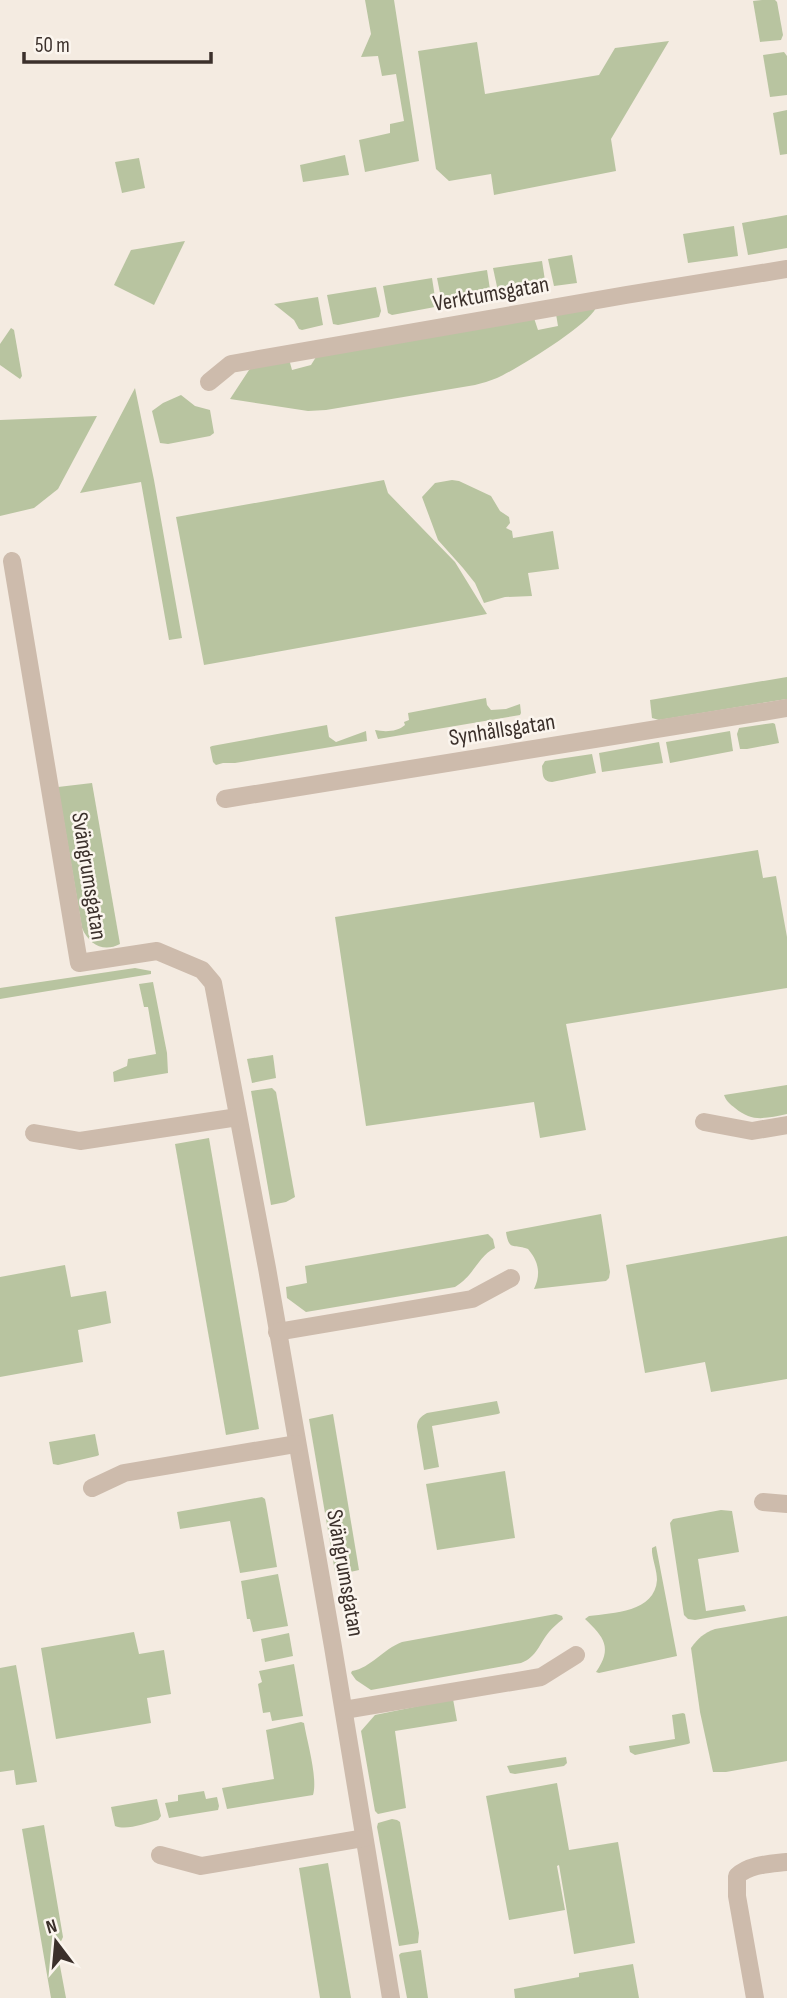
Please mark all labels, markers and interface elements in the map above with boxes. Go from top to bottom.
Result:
scale bar [24,21,212,65]
text: 50 m [35,33,70,58]
street label: Verktumsgatan [431,270,551,318]
street label: Synhållsgatan [447,708,557,752]
street label: Svängrumsgatan [65,810,113,942]
street label: Svängrumsgatan [320,1507,370,1639]
north arrow [21,1907,91,1977]
text: N [44,1915,60,1940]

